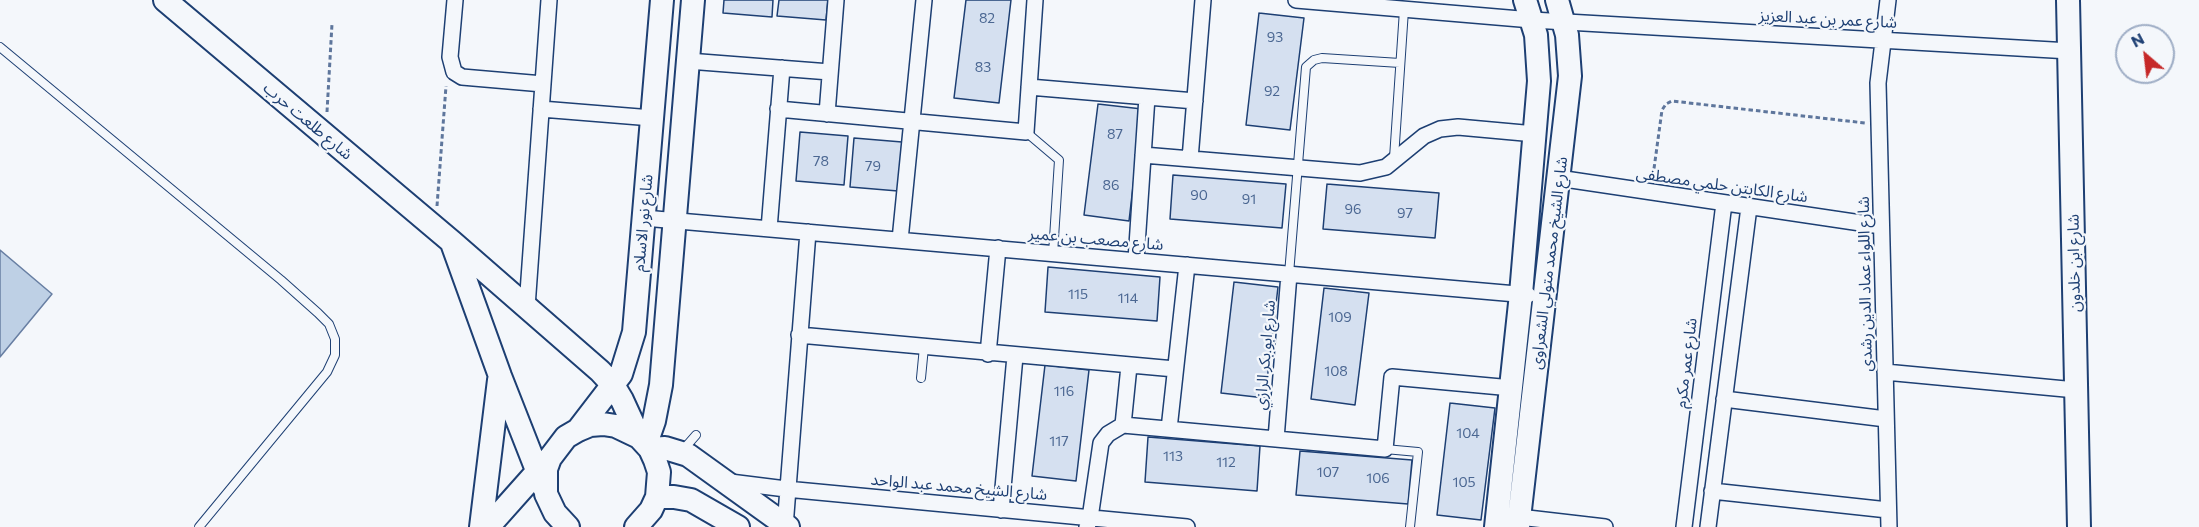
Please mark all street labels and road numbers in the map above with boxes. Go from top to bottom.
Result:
street label: شارع عمر بن عبد العزيز [1758,6,1898,32]
street label: شارع طلعت حرب [260,78,356,164]
street label: شارع الشيخ محمد متولي الشعراوى [1526,155,1572,371]
street label: شارع الكابتن حلمي مصطفى [1635,163,1809,207]
street label: شارع نور الاسلام [629,173,657,273]
street label: شارع اللواء عماد الدين رشدى [1854,196,1876,372]
street label: شارع ابن خلدون [2064,214,2084,312]
street label: شارع مصعب بن عمير [1028,224,1164,254]
street label: شارع ابو بكر الرازي [1251,299,1279,411]
street label: شارع عمر مكرم [1671,317,1701,409]
street label: شارع الشيخ محمد عبد الواحد [870,470,1048,504]

